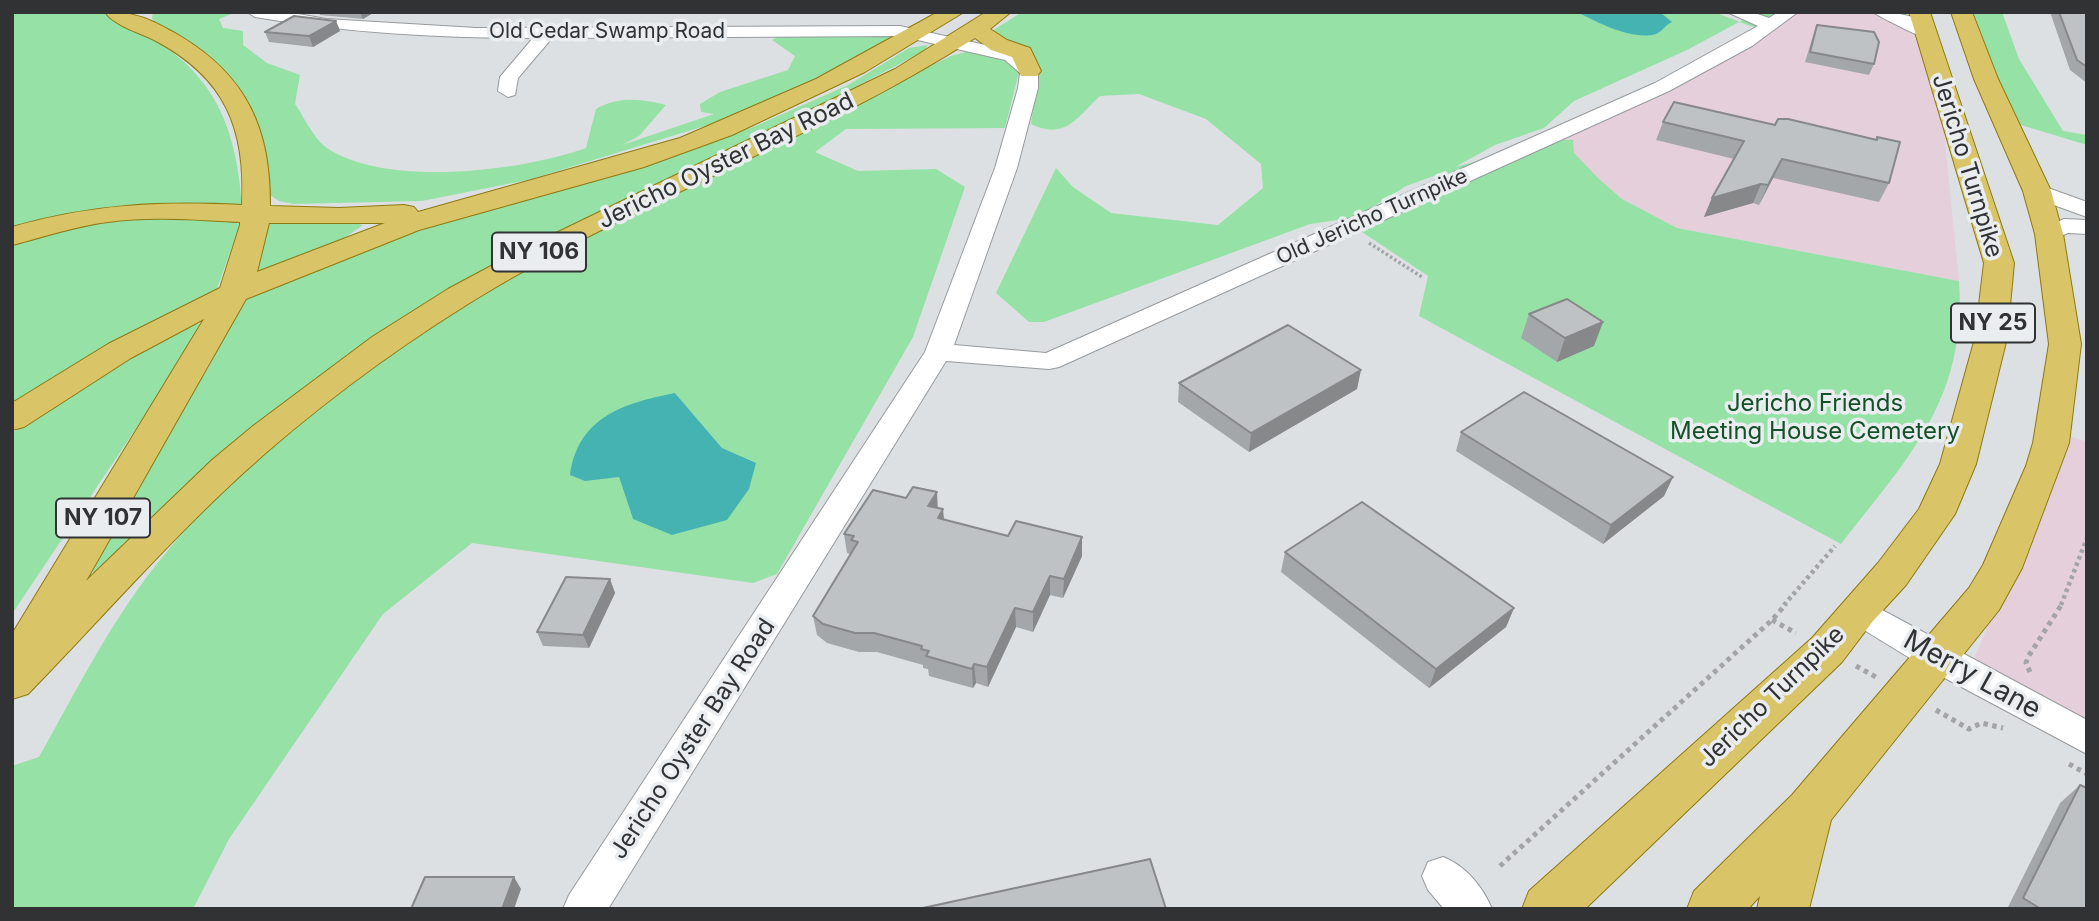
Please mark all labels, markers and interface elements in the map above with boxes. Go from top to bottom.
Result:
street label: Old Cedar Swamp Road [489,19,725,45]
street label: Jericho Turnpike [1925,71,2009,261]
street label: Jericho Oyster Bay Road [593,87,859,235]
street label: Old Jericho Turnpike [1272,163,1472,271]
road number: NY 106 [492,232,586,272]
road number: NY 25 [1951,304,2035,342]
park label: Jericho Friends Meeting House Cemetery [1670,390,1960,446]
road number: NY 107 [56,498,150,538]
street label: Jericho Oyster Bay Road [604,613,782,865]
street label: Jericho Turnpike [1693,620,1851,774]
street label: Merry Lane [1898,624,2046,726]

